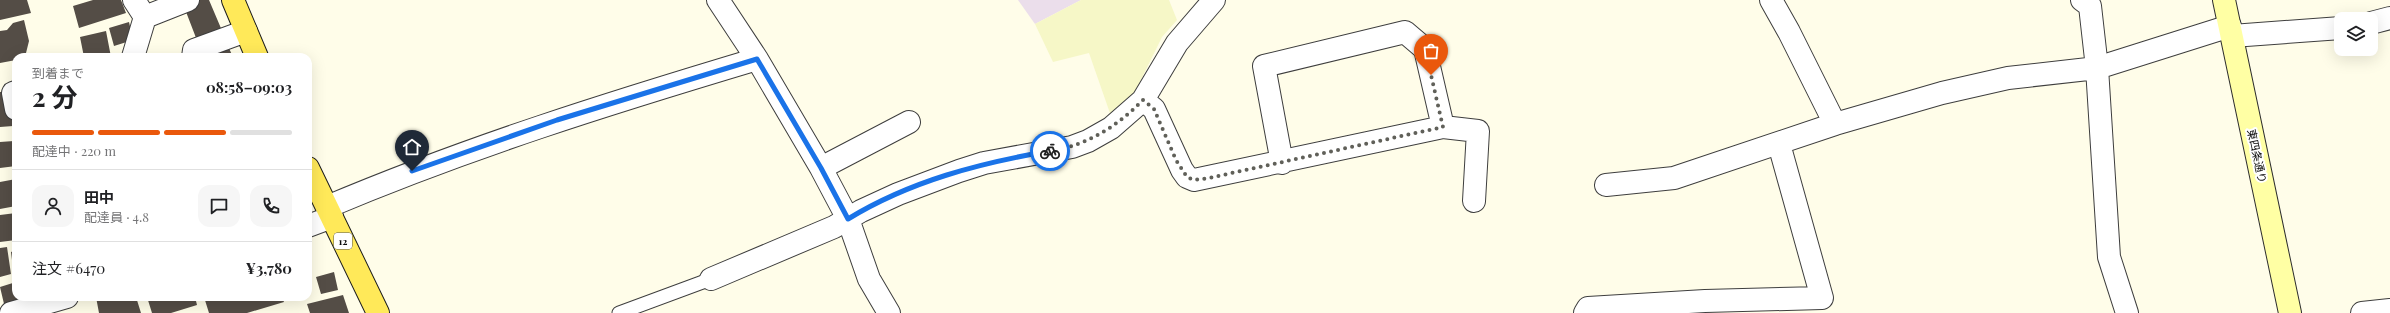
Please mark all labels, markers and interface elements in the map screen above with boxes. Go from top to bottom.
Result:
map controls [2334,12,2378,56]
button: layers [2334,12,2378,56]
pin [1414,34,1448,75]
icon: bag [1420,40,1442,62]
text: 到着まで [32,64,84,81]
text: 08:58–09:03 [206,77,292,97]
text: 2 分 [32,79,77,114]
street label: 東四条通り [2244,127,2271,184]
pin [395,130,429,171]
courier [1030,131,1070,171]
icon: home [401,136,423,158]
icon: bike [1039,140,1061,162]
text: 配達中 · 220 m [32,142,116,159]
button: person [32,185,74,227]
button: chat [198,185,240,227]
button: phone [250,185,292,227]
text: 田中 [84,187,114,207]
text: 配達員 · 4.8 [84,208,149,225]
road number: 12 [334,233,352,249]
text: 注文 #6470 [32,258,105,278]
text: ¥3,780 [246,258,292,278]

